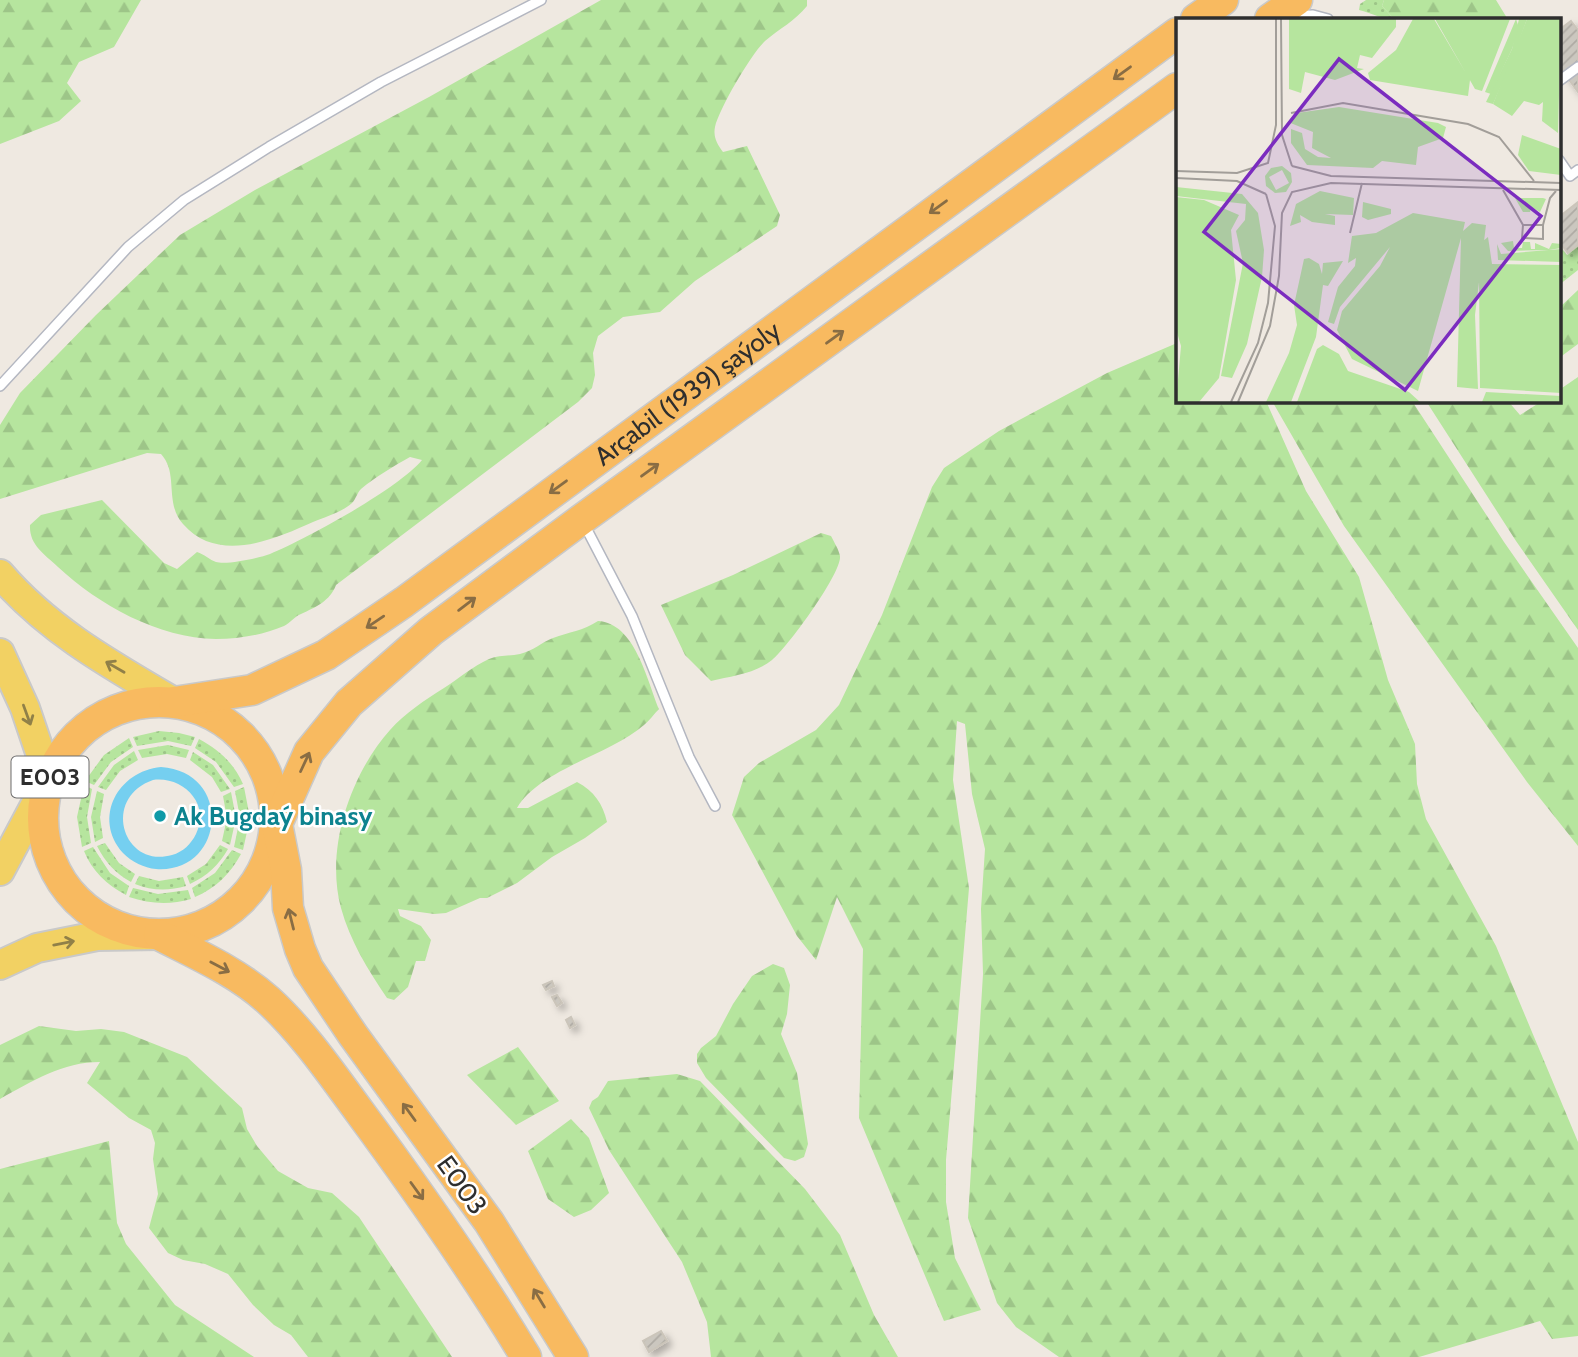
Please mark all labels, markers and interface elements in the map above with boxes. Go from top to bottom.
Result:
inset map [1176,18,1560,402]
one-way arrow [1113,66,1132,80]
one-way arrow [929,200,948,214]
street label: Arçabil (1939) şaýoly [588,314,787,472]
one-way arrow [825,330,844,344]
one-way arrow [640,463,659,477]
one-way arrow [549,480,568,494]
one-way arrow [457,597,475,612]
one-way arrow [365,615,385,629]
one-way arrow [106,660,126,674]
one-way arrow [22,704,34,726]
one-way arrow [299,752,312,773]
road number: E003 [12,756,88,798]
place label: Ak Bugdaý binasy [174,800,373,832]
marker: Ak Bugdaý binasy [152,808,168,824]
one-way arrow [284,908,297,931]
one-way arrow [52,935,75,949]
one-way arrow [209,960,229,974]
one-way arrow [402,1103,416,1122]
street label: E003 [430,1149,494,1221]
one-way arrow [409,1181,424,1200]
one-way arrow [531,1289,545,1309]

